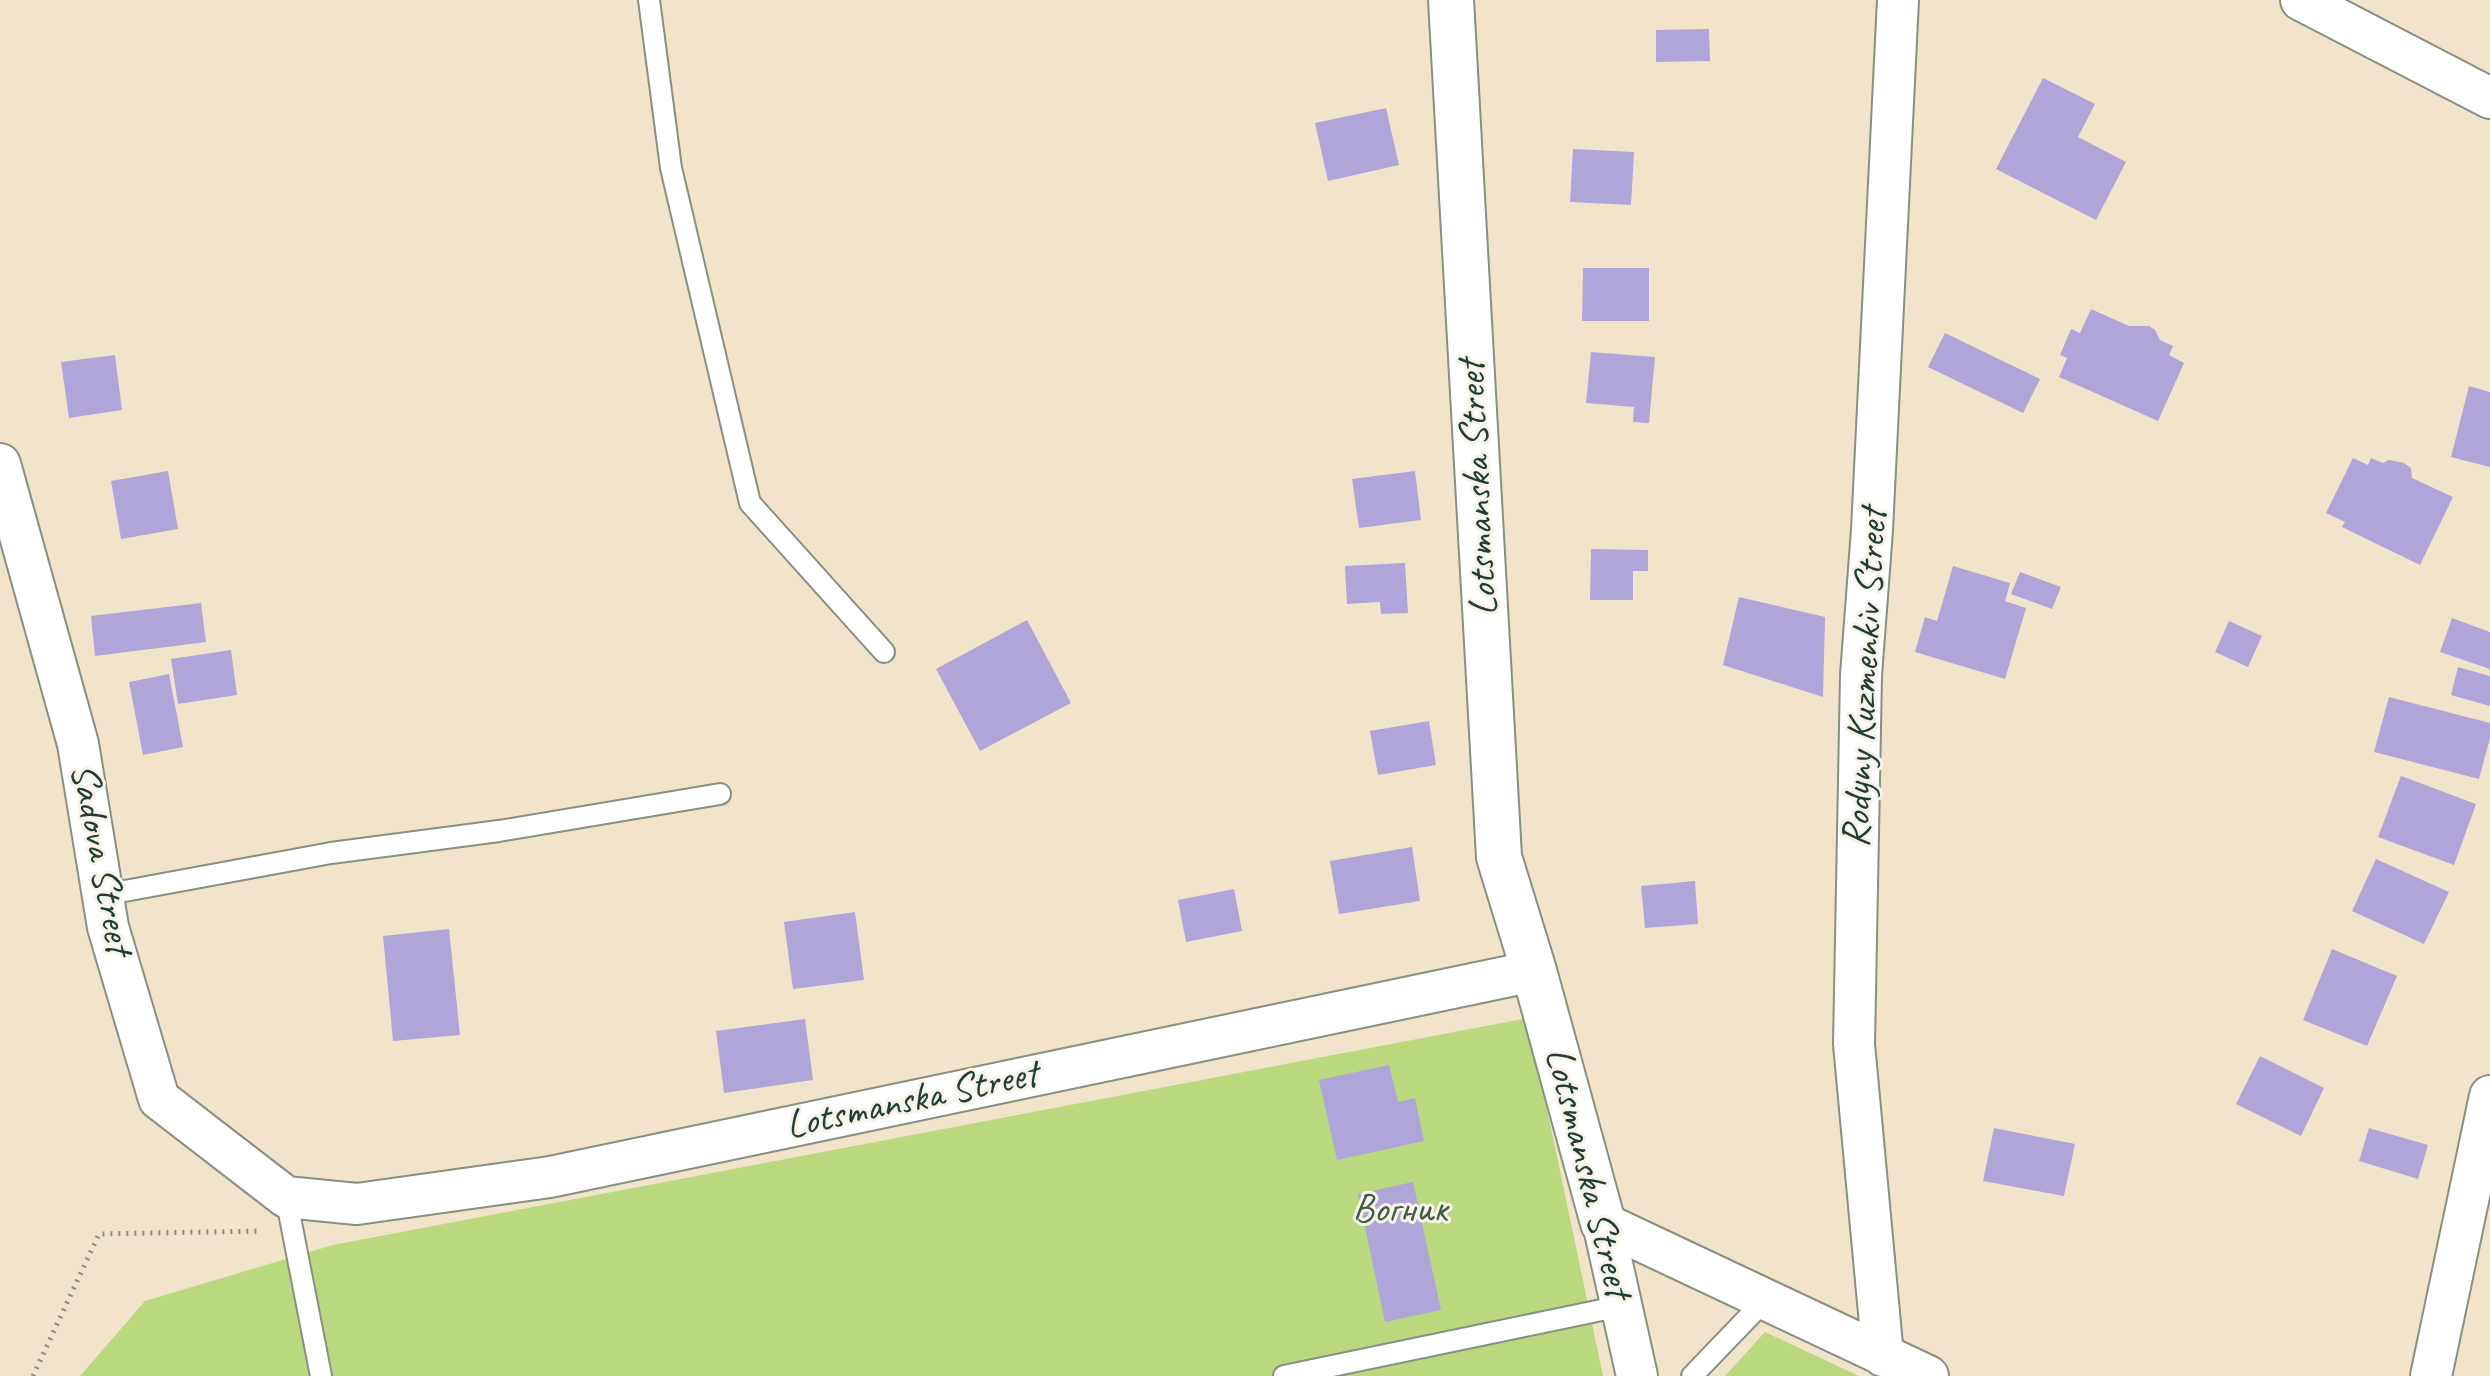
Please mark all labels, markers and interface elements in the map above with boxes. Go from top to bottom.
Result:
street label: Lotsmanska Street [1448,359,1510,617]
street label: Rodyny Kuzmenkiv Street [1833,507,1899,849]
street label: Sadova Street [58,760,142,958]
street label: Lotsmanska Street [1533,1043,1641,1303]
street label: Lotsmanska Street [782,1051,1042,1151]
park label: Вогник [1353,1187,1447,1235]

